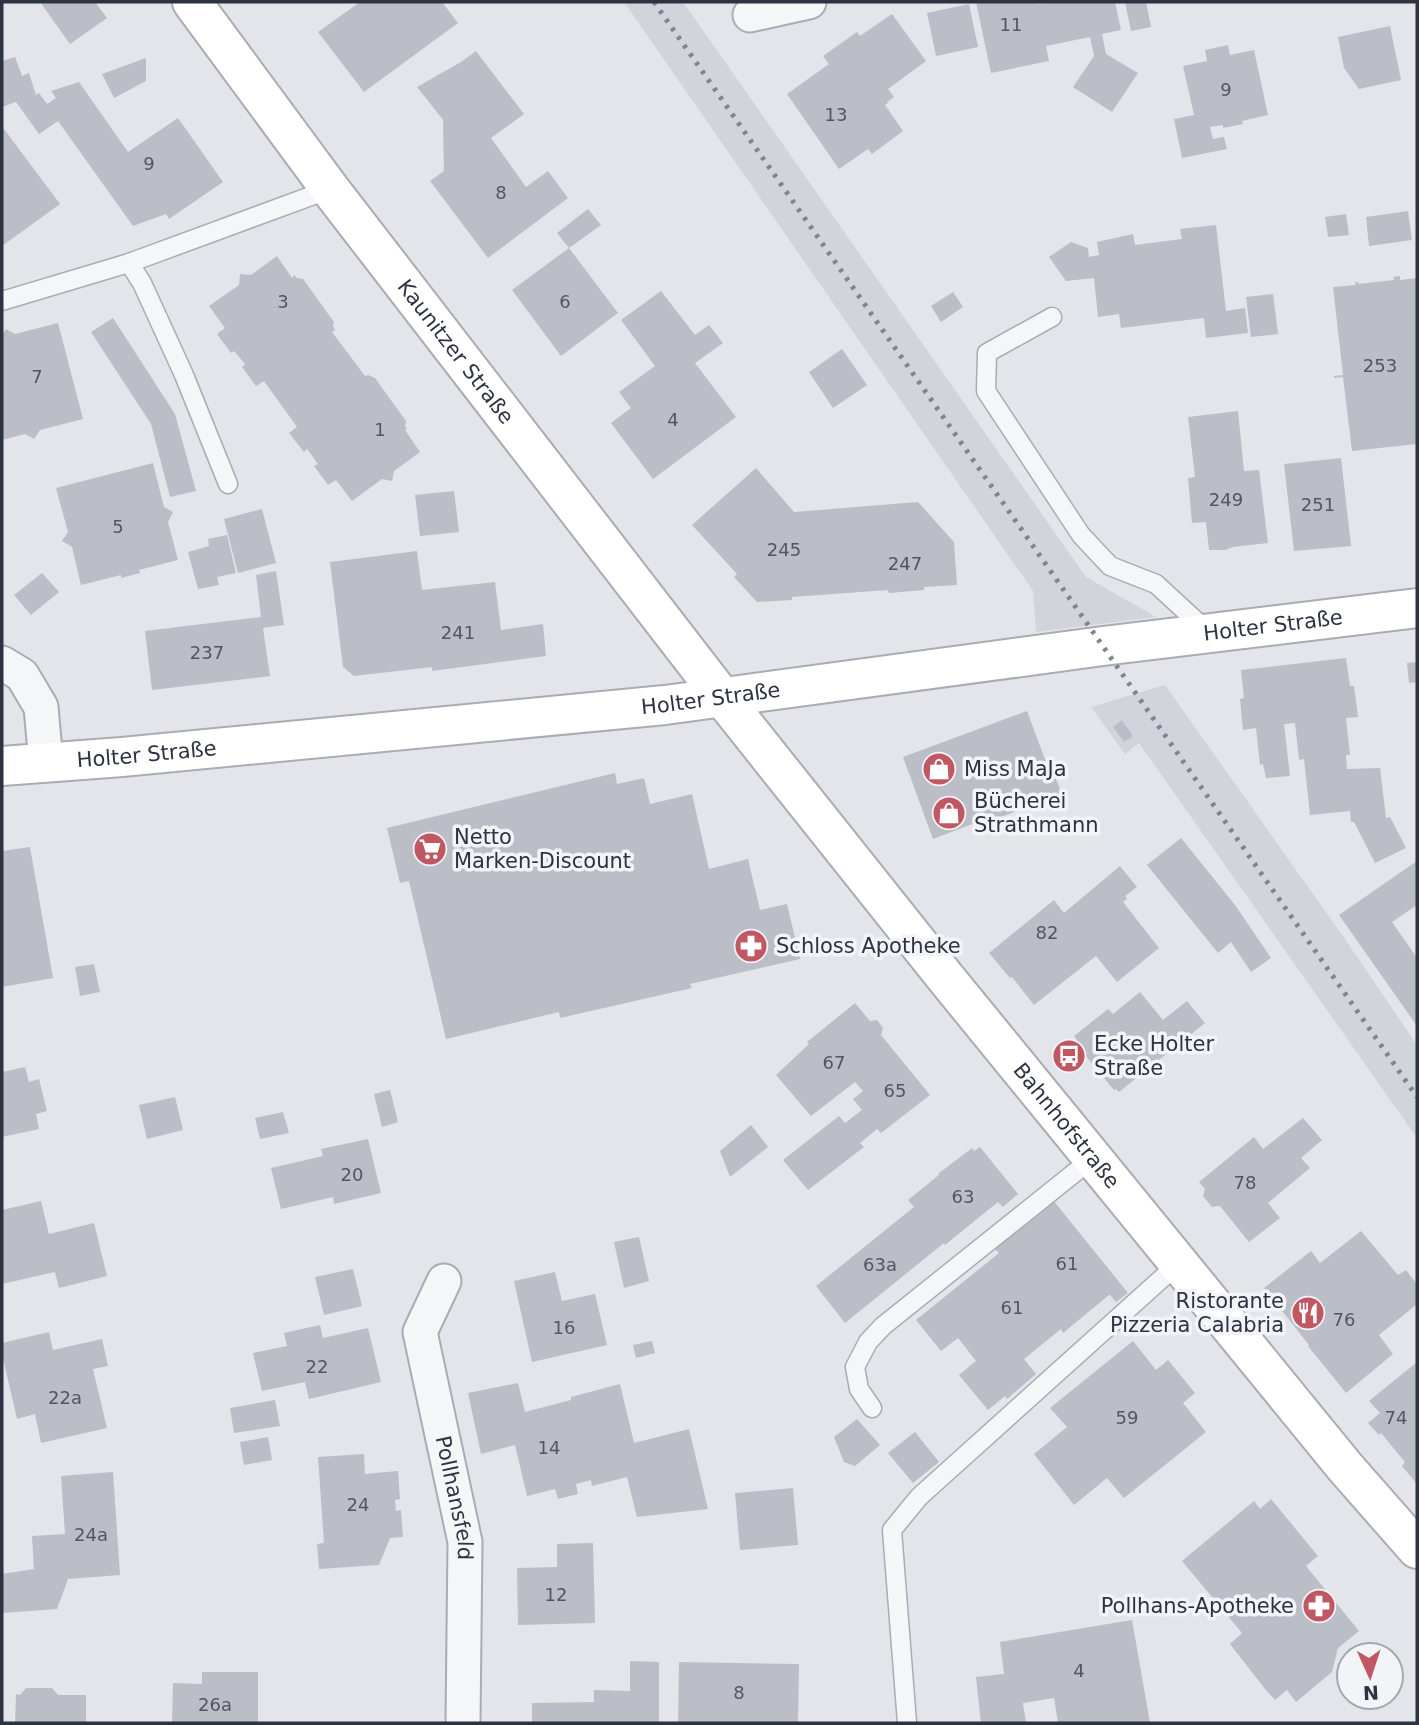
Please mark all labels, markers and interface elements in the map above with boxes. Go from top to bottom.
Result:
house number: 11 [1000,14,1022,35]
house number: 9 [1220,79,1232,100]
house number: 13 [825,104,847,125]
house number: 9 [143,153,155,174]
house number: 8 [495,182,507,203]
street label: Kaunitzer Straße [392,275,519,429]
house number: 3 [277,291,289,312]
house number: 6 [559,291,571,312]
house number: 253 [1363,355,1397,376]
house number: 7 [31,366,43,387]
house number: 4 [667,409,679,430]
house number: 1 [374,419,386,440]
house number: 249 [1209,489,1243,510]
house number: 251 [1301,494,1335,515]
house number: 5 [112,516,124,537]
house number: 245 [767,539,801,560]
house number: 247 [888,553,922,574]
street label: Holter Straße [1202,605,1344,646]
house number: 241 [441,622,475,643]
house number: 237 [190,642,224,663]
street label: Holter Straße [640,678,782,719]
street label: Holter Straße [76,736,217,772]
shop icon: Miss MaJa [920,750,958,788]
place label: Miss MaJa [964,757,1067,781]
place label: Bücherei Strathmann [974,789,1099,837]
shop icon: Bücherei Strathmann [930,794,968,832]
place label: Netto Marken-Discount [454,825,631,873]
supermarket icon: Netto Marken-Discount [411,830,449,868]
house number: 82 [1036,922,1058,943]
pharmacy icon: Schloss Apotheke [732,927,770,965]
place label: Schloss Apotheke [776,934,961,958]
place label: Ecke Holter Straße [1094,1032,1214,1080]
bus stop icon: Ecke Holter Straße [1050,1037,1088,1075]
house number: 67 [823,1052,845,1073]
street label: Bahnhofstraße [1008,1058,1125,1193]
house number: 65 [884,1080,906,1101]
house number: 20 [341,1164,363,1185]
house number: 78 [1234,1172,1256,1193]
house number: 63 [952,1186,974,1207]
house number: 61 [1056,1253,1078,1274]
house number: 63a [863,1254,897,1275]
place label: Ristorante Pizzeria Calabria [1110,1289,1284,1337]
restaurant icon: Ristorante Pizzeria Calabria [1289,1294,1327,1332]
house number: 61 [1001,1297,1023,1318]
house number: 76 [1333,1309,1355,1330]
house number: 16 [553,1317,575,1338]
house number: 22 [306,1356,328,1377]
house number: 22a [48,1387,82,1408]
house number: 59 [1116,1407,1138,1428]
house number: 74 [1385,1407,1407,1428]
street label: Pollhansfeld [431,1434,477,1560]
house number: 14 [538,1437,560,1458]
house number: 24 [347,1494,369,1515]
house number: 24a [74,1524,108,1545]
house number: 12 [545,1584,567,1605]
pharmacy icon: Pollhans-Apotheke [1300,1587,1338,1625]
place label: Pollhans-Apotheke [1101,1594,1294,1618]
north arrow [1335,1641,1405,1711]
house number: 4 [1073,1660,1085,1681]
house number: 8 [733,1682,745,1703]
text: N [1362,1682,1379,1704]
house number: 26a [198,1694,232,1715]

